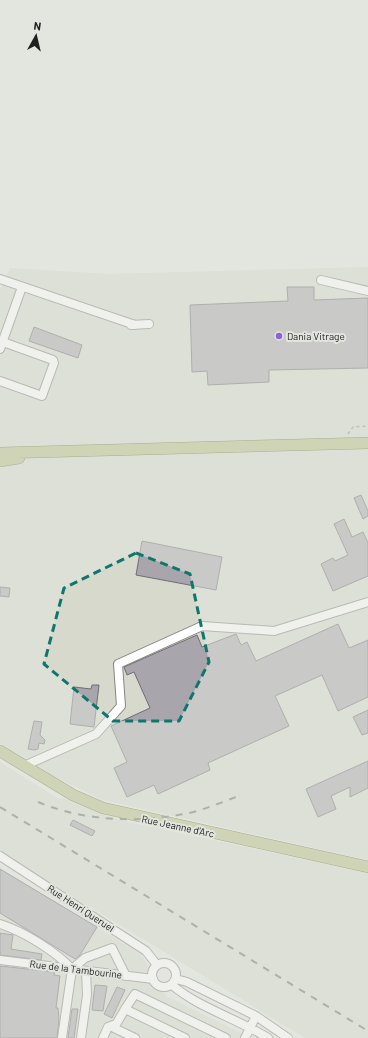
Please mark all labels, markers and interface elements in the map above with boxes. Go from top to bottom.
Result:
north arrow [16,16,56,56]
text: N [33,19,42,33]
place label: Dania Vitrage [287,330,345,342]
marker: Dania Vitrage [274,331,284,341]
street label: Rue Jeanne d'Arc [141,812,215,840]
street label: Rue Henri Queruel [45,882,117,934]
street label: Rue de la Tambourine [29,957,123,981]

